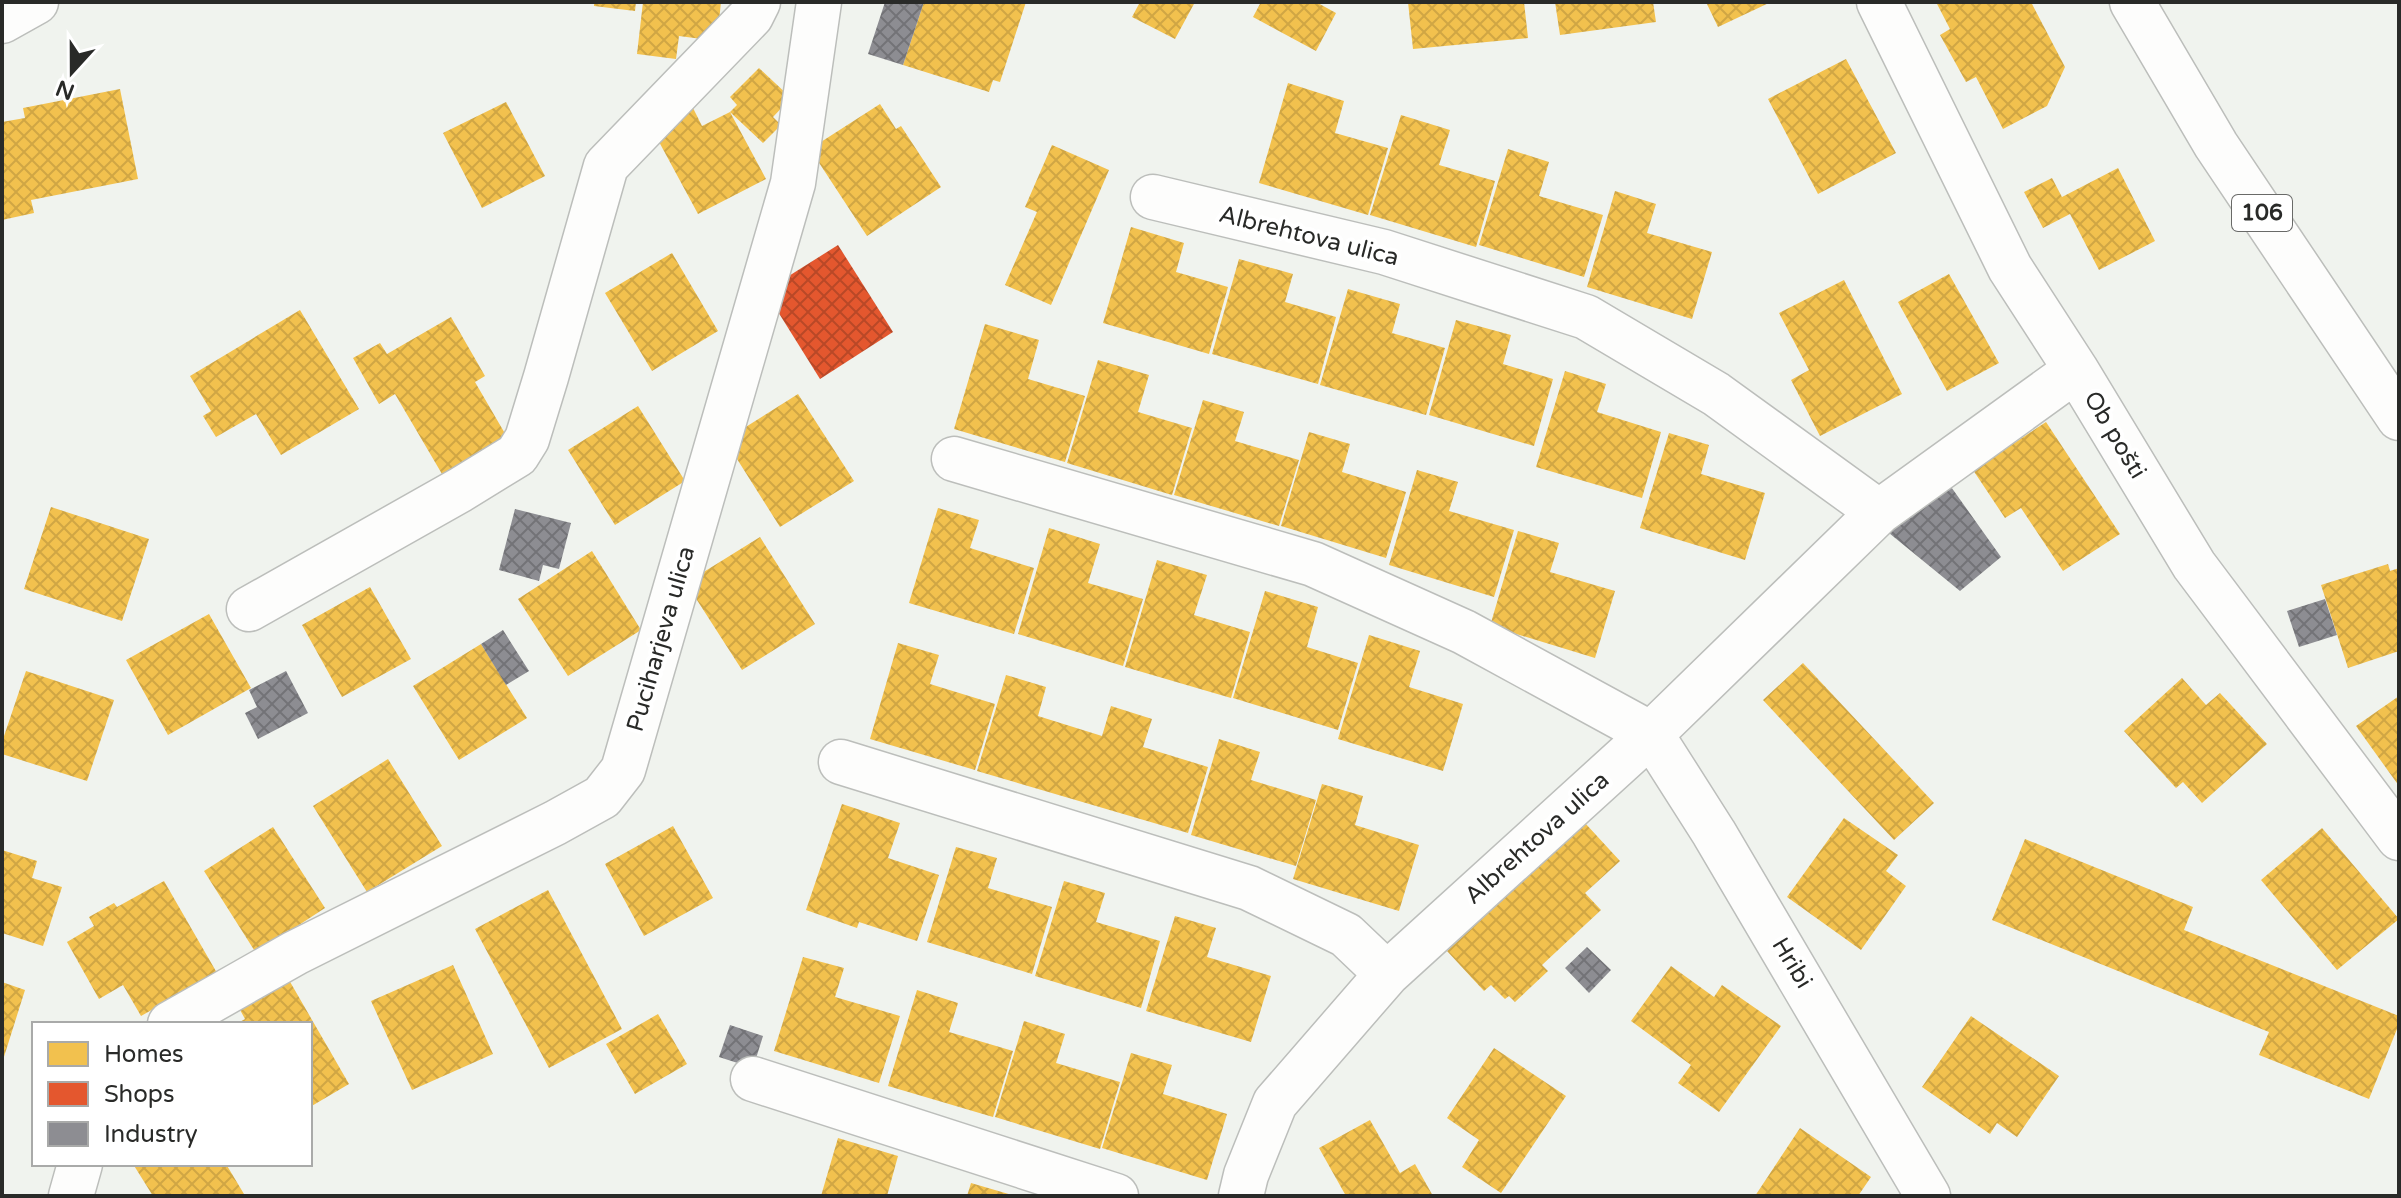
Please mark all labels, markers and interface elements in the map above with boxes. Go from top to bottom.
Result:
north arrow [32,32,112,112]
text: N [52,74,78,105]
road number: 106 [2232,195,2292,231]
street label: Albrehtova ulica [1216,200,1402,272]
street label: Ob pošti [2078,386,2152,484]
street label: Puciharjeva ulica [621,543,701,735]
street label: Albrehtova ulica [1459,766,1615,910]
street label: Hribi [1766,932,1818,994]
legend [32,1022,312,1166]
text: Homes [104,1040,184,1069]
text: Shops [104,1080,174,1109]
text: Industry [104,1120,198,1149]

